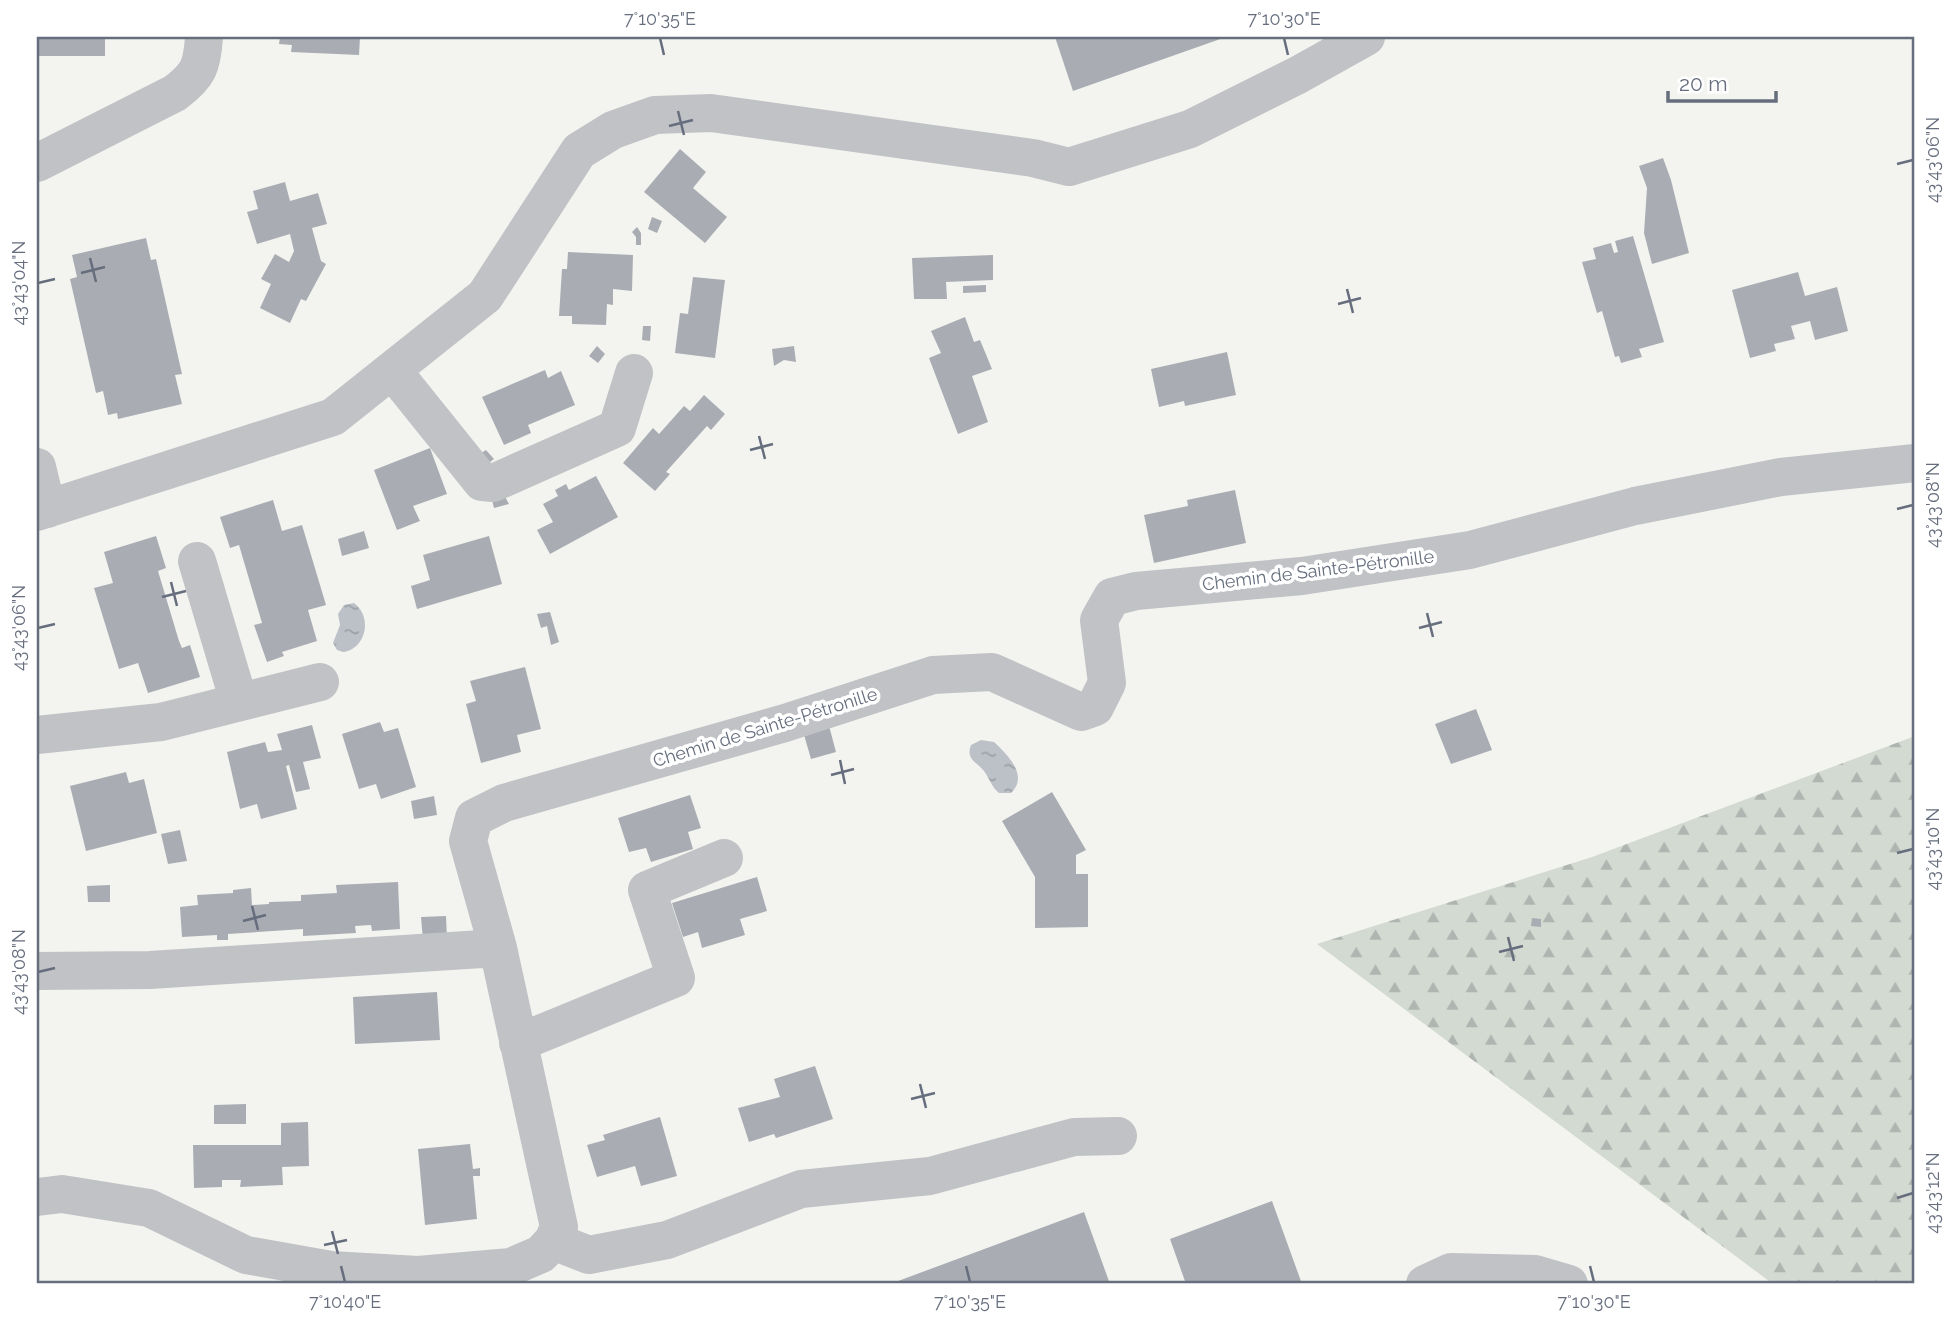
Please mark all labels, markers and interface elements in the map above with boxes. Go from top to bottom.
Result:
text: 7°10'35"E [624,8,696,29]
text: 7°10'30"E [1247,8,1321,29]
scale bar [1668,60,1777,104]
text: 20 m [1679,71,1727,96]
text: 43°43'06"N [1922,117,1943,203]
text: 43°43'04"N [8,241,29,325]
text: 43°43'08"N [1922,462,1943,548]
street label: Chemin de Sainte-Pétronille [1201,545,1436,595]
text: 43°43'06"N [8,585,29,671]
street label: Chemin de Sainte-Pétronille [650,683,880,771]
text: 43°43'10"N [1922,808,1943,890]
text: 43°43'08"N [8,929,29,1015]
text: 43°43'12"N [1922,1152,1943,1234]
text: 7°10'40"E [309,1291,381,1312]
text: 7°10'35"E [934,1291,1006,1312]
text: 7°10'30"E [1557,1291,1631,1312]

